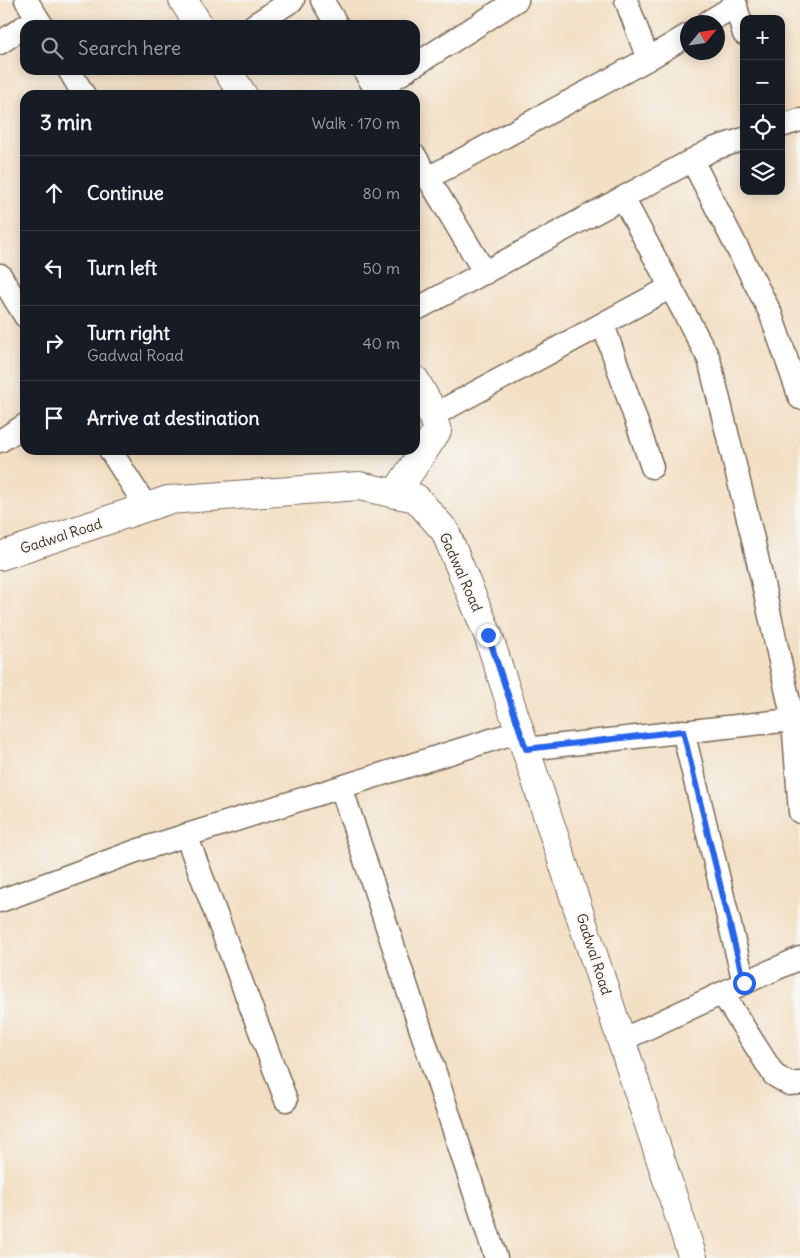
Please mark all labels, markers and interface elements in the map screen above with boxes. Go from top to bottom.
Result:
north arrow [680,15,725,60]
map controls [740,15,785,195]
button: + [740,15,785,60]
search box [20,20,420,75]
icon: search [38,34,66,62]
text: Search here [78,36,181,60]
button: − [740,60,785,105]
button: locate [740,105,785,150]
text: 3 min [40,109,92,136]
text: Walk · 170 m [311,113,400,133]
button: layers [740,150,785,195]
icon: ahead [40,179,68,207]
text: Continue [87,181,164,205]
text: 80 m [362,183,400,203]
icon: left [40,254,68,282]
text: Turn left [87,256,157,280]
text: 50 m [362,258,400,278]
text: Turn right [87,321,170,345]
icon: right [40,329,68,357]
text: 40 m [362,333,400,353]
text: Gadwal Road [87,345,184,365]
icon: arrive [40,404,68,432]
text: Arrive at destination [87,406,260,430]
street label: Gadwal Road [18,514,104,558]
street label: Gadwal Road [436,530,486,614]
route end [477,624,500,647]
street label: Gadwal Road [572,911,616,997]
route start [733,972,756,995]

